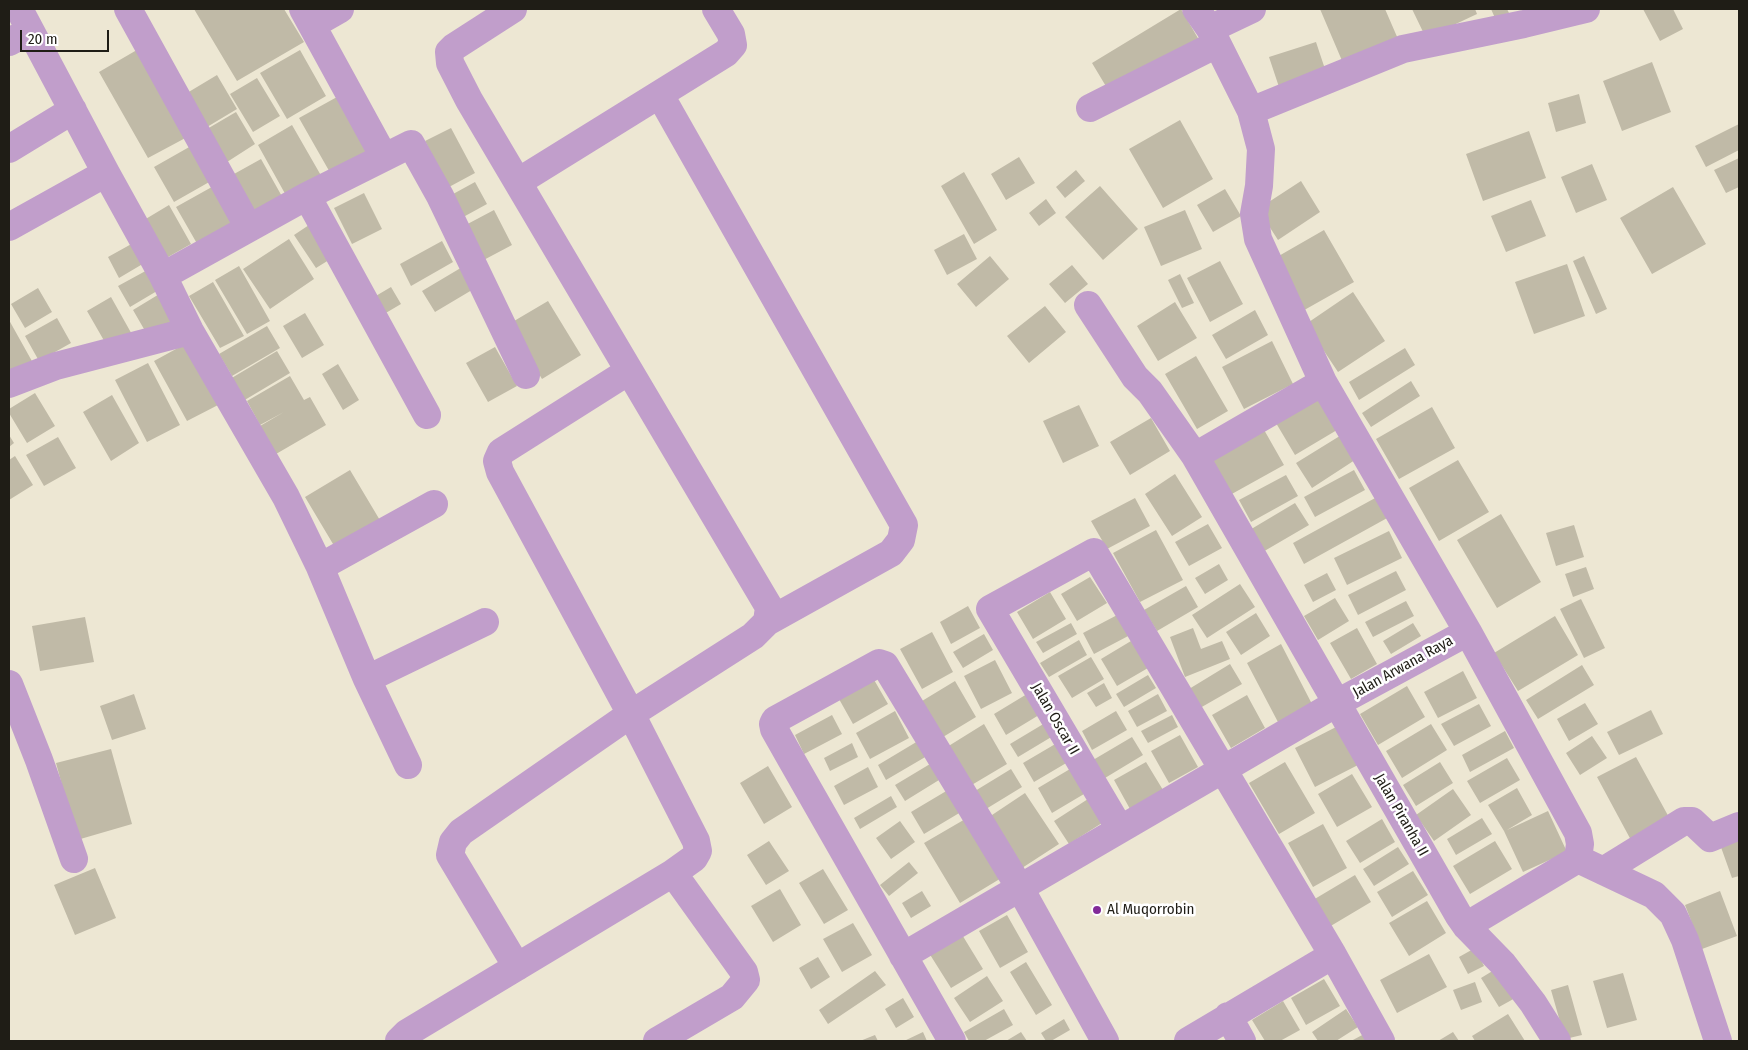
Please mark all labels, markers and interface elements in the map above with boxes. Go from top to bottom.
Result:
scale bar [22,20,111,52]
text: 20 m [28,30,58,48]
street label: Jalan Arwana Raya [1350,632,1456,702]
street label: Jalan Oscar II [1027,680,1083,758]
street label: Jalan Piranha II [1370,771,1432,859]
place label: Al Muqorrobin [1107,901,1194,919]
marker: Al Muqorrobin [1091,904,1103,916]

